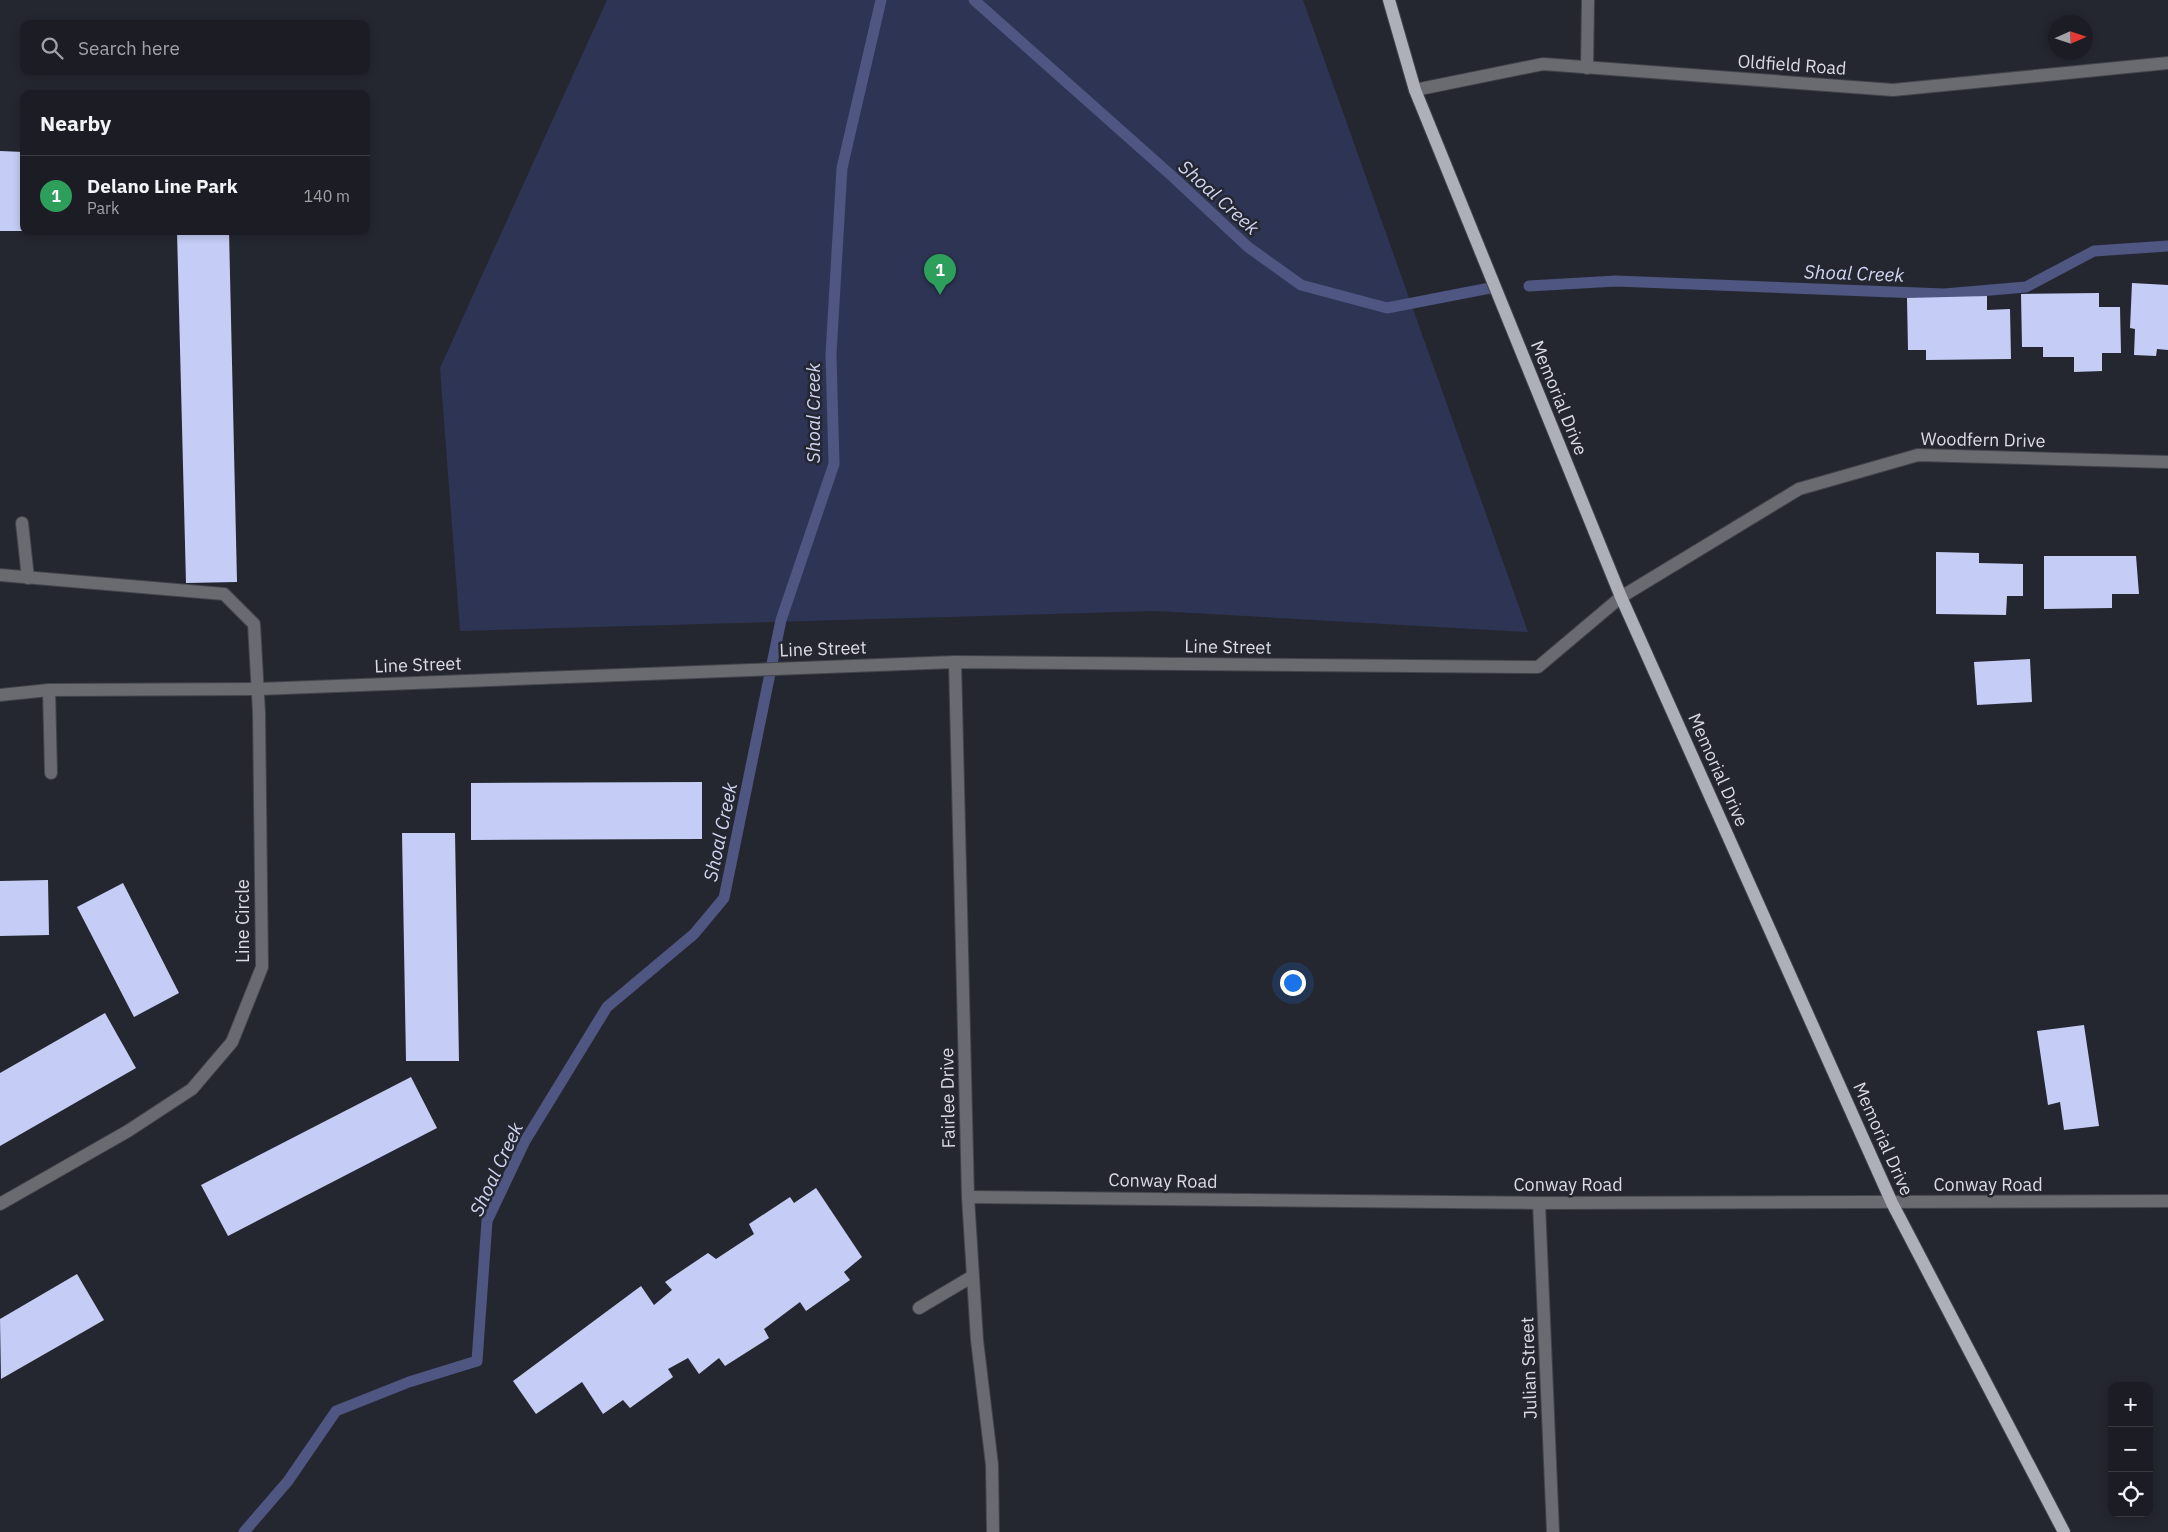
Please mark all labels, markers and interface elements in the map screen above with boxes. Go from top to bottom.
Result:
north arrow [2048,15,2093,60]
search box [20,20,370,75]
icon: search [38,34,66,62]
text: Search here [78,36,180,60]
street label: Oldfield Road [1737,49,1847,80]
text: Nearby [40,109,111,137]
water label: Shoal Creek [1174,155,1265,240]
text: Delano Line Park [87,174,238,198]
text: 1 [51,186,61,206]
text: 140 m [303,186,350,206]
text: Park [87,198,119,218]
pin: 1 [924,254,956,295]
water label: Shoal Creek [1803,259,1906,287]
street label: Memorial Drive [1526,337,1593,459]
water label: Shoal Creek [801,362,825,463]
street label: Woodfern Drive [1920,427,2046,452]
street label: Line Street [1184,634,1272,659]
street label: Line Street [779,635,867,662]
street label: Line Street [374,651,462,678]
street label: Memorial Drive [1683,709,1754,830]
water label: Shoal Creek [698,779,742,884]
street label: Line Circle [231,879,254,963]
your location [1280,970,1306,996]
street label: Fairlee Drive [935,1047,960,1149]
street label: Memorial Drive [1848,1078,1919,1199]
water label: Shoal Creek [464,1117,529,1220]
street label: Conway Road [1108,1168,1218,1193]
street label: Conway Road [1513,1173,1623,1196]
street label: Conway Road [1933,1173,2043,1196]
street label: Julian Street [1515,1317,1542,1420]
map controls [2108,1382,2153,1517]
button: + [2108,1382,2153,1427]
button: − [2108,1427,2153,1472]
button: locate [2108,1472,2153,1517]

